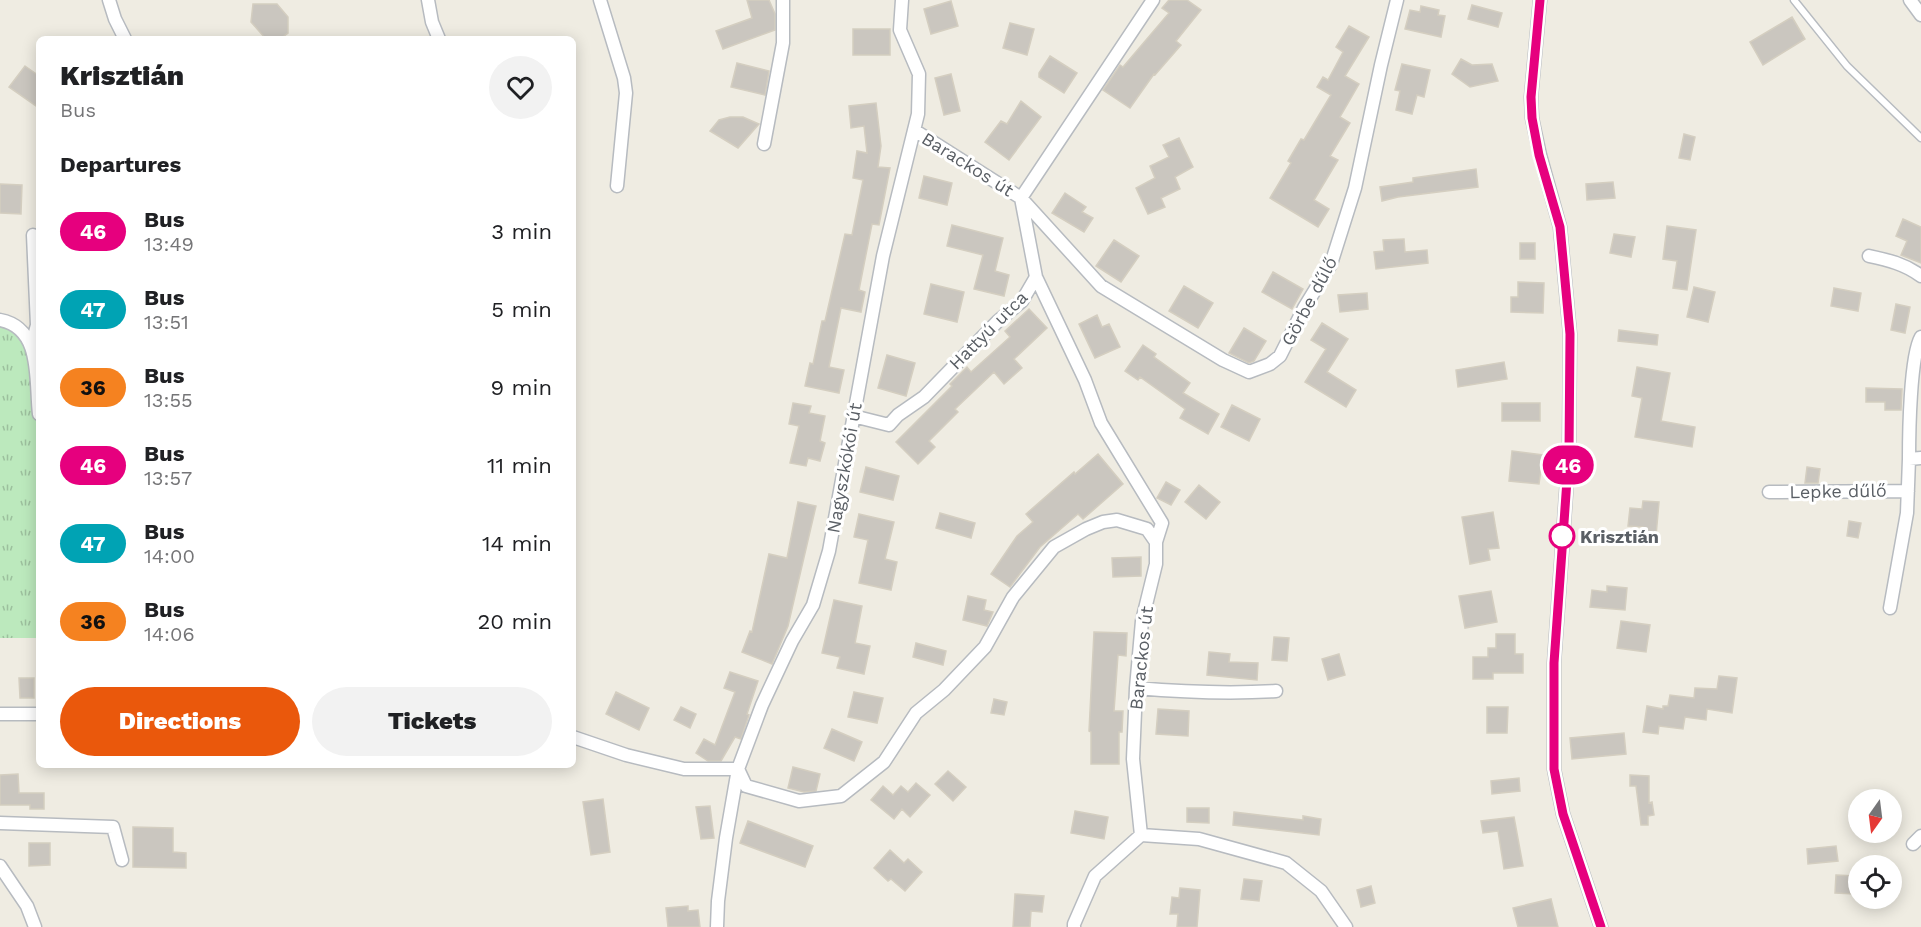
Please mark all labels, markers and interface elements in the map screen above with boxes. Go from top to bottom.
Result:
button: heart [489,56,552,119]
text: Krisztián [60,59,184,92]
text: Bus [60,98,96,122]
street label: Barackos út [918,127,1018,201]
text: Departures [60,152,181,177]
text: Bus [144,207,184,232]
text: 46 [80,219,106,244]
text: 3 min [491,219,552,244]
text: 13:49 [144,232,194,256]
street label: Görbe dűlő [1277,253,1341,349]
text: Bus [144,285,184,310]
street label: Hattyú utca [944,286,1032,374]
text: 47 [80,297,106,322]
text: 5 min [491,297,552,322]
text: 13:51 [144,310,189,334]
text: Bus [144,363,184,388]
text: 36 [80,375,106,400]
text: 9 min [490,375,552,400]
text: 13:55 [144,388,193,412]
street label: Nagyszkókói út [822,401,866,535]
text: Bus [144,441,184,466]
line badge: 46 [1541,446,1595,484]
text: 46 [80,453,106,478]
text: 11 min [487,453,552,478]
text: 46 [1555,453,1581,478]
text: 13:57 [144,466,192,490]
street label: Lepke dűlő [1789,480,1887,502]
text: Bus [144,519,184,544]
marker: Krisztián [1549,523,1575,549]
place label: Krisztián [1580,526,1659,547]
text: 47 [80,531,106,556]
text: 14 min [482,531,552,556]
text: 14:00 [144,544,195,568]
text: Bus [144,597,184,622]
street label: Barackos út [1125,605,1157,711]
text: 36 [80,609,106,634]
text: 20 min [478,609,552,634]
text: 14:06 [144,622,195,646]
button: Directions [60,687,300,756]
button: Tickets [312,687,552,756]
north arrow [1848,789,1902,843]
map controls [1848,789,1902,909]
button: locate [1848,855,1902,909]

